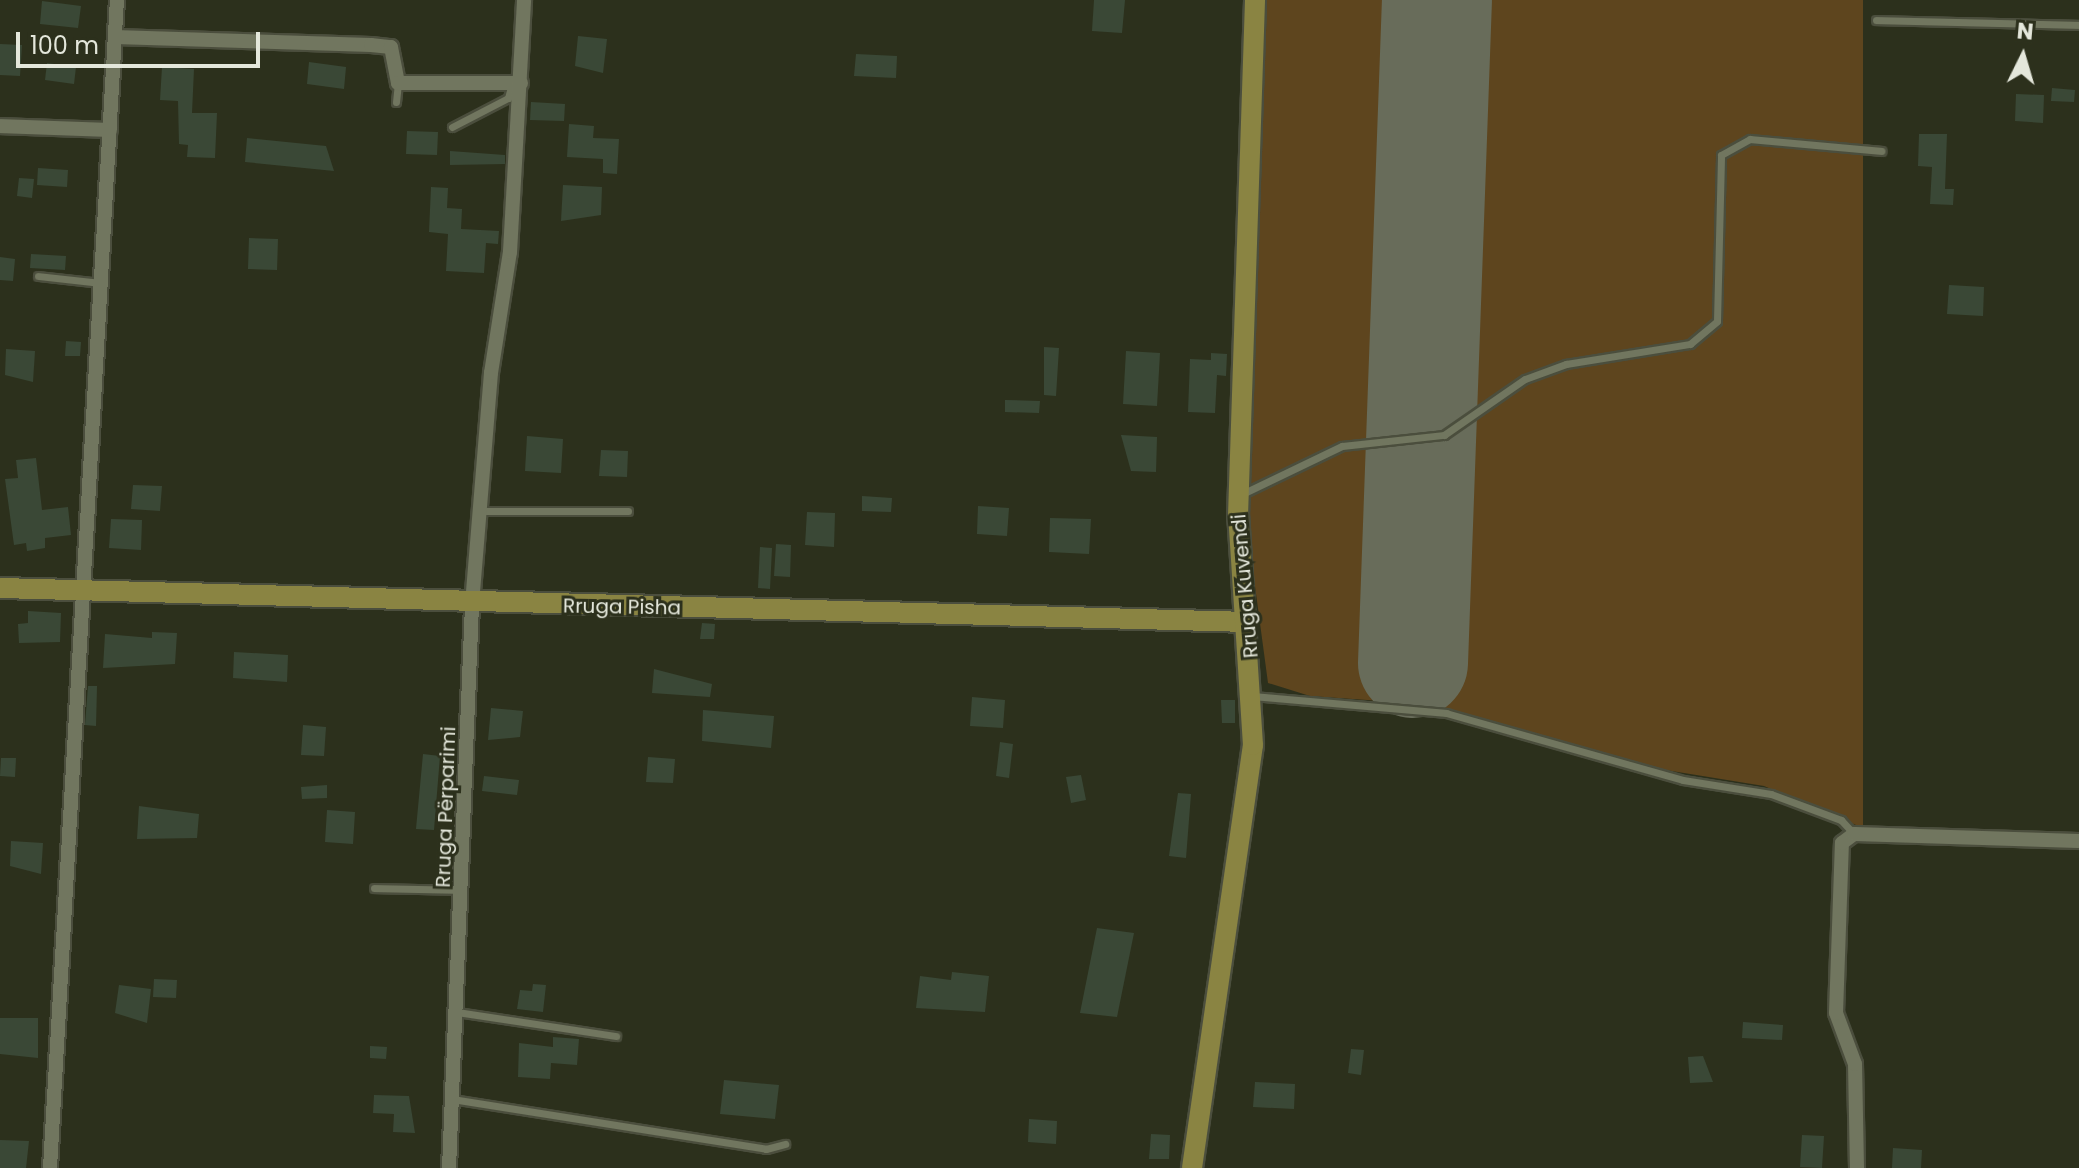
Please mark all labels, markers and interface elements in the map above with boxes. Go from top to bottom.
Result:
text: N [2016,15,2035,48]
scale bar [20,16,264,66]
north arrow [1983,16,2063,96]
text: 100 m [30,29,99,62]
street label: Rruga Kuvendi [1227,513,1263,659]
street label: Rruga Pisha [563,594,681,620]
street label: Rruga Përparimi [431,726,461,888]

